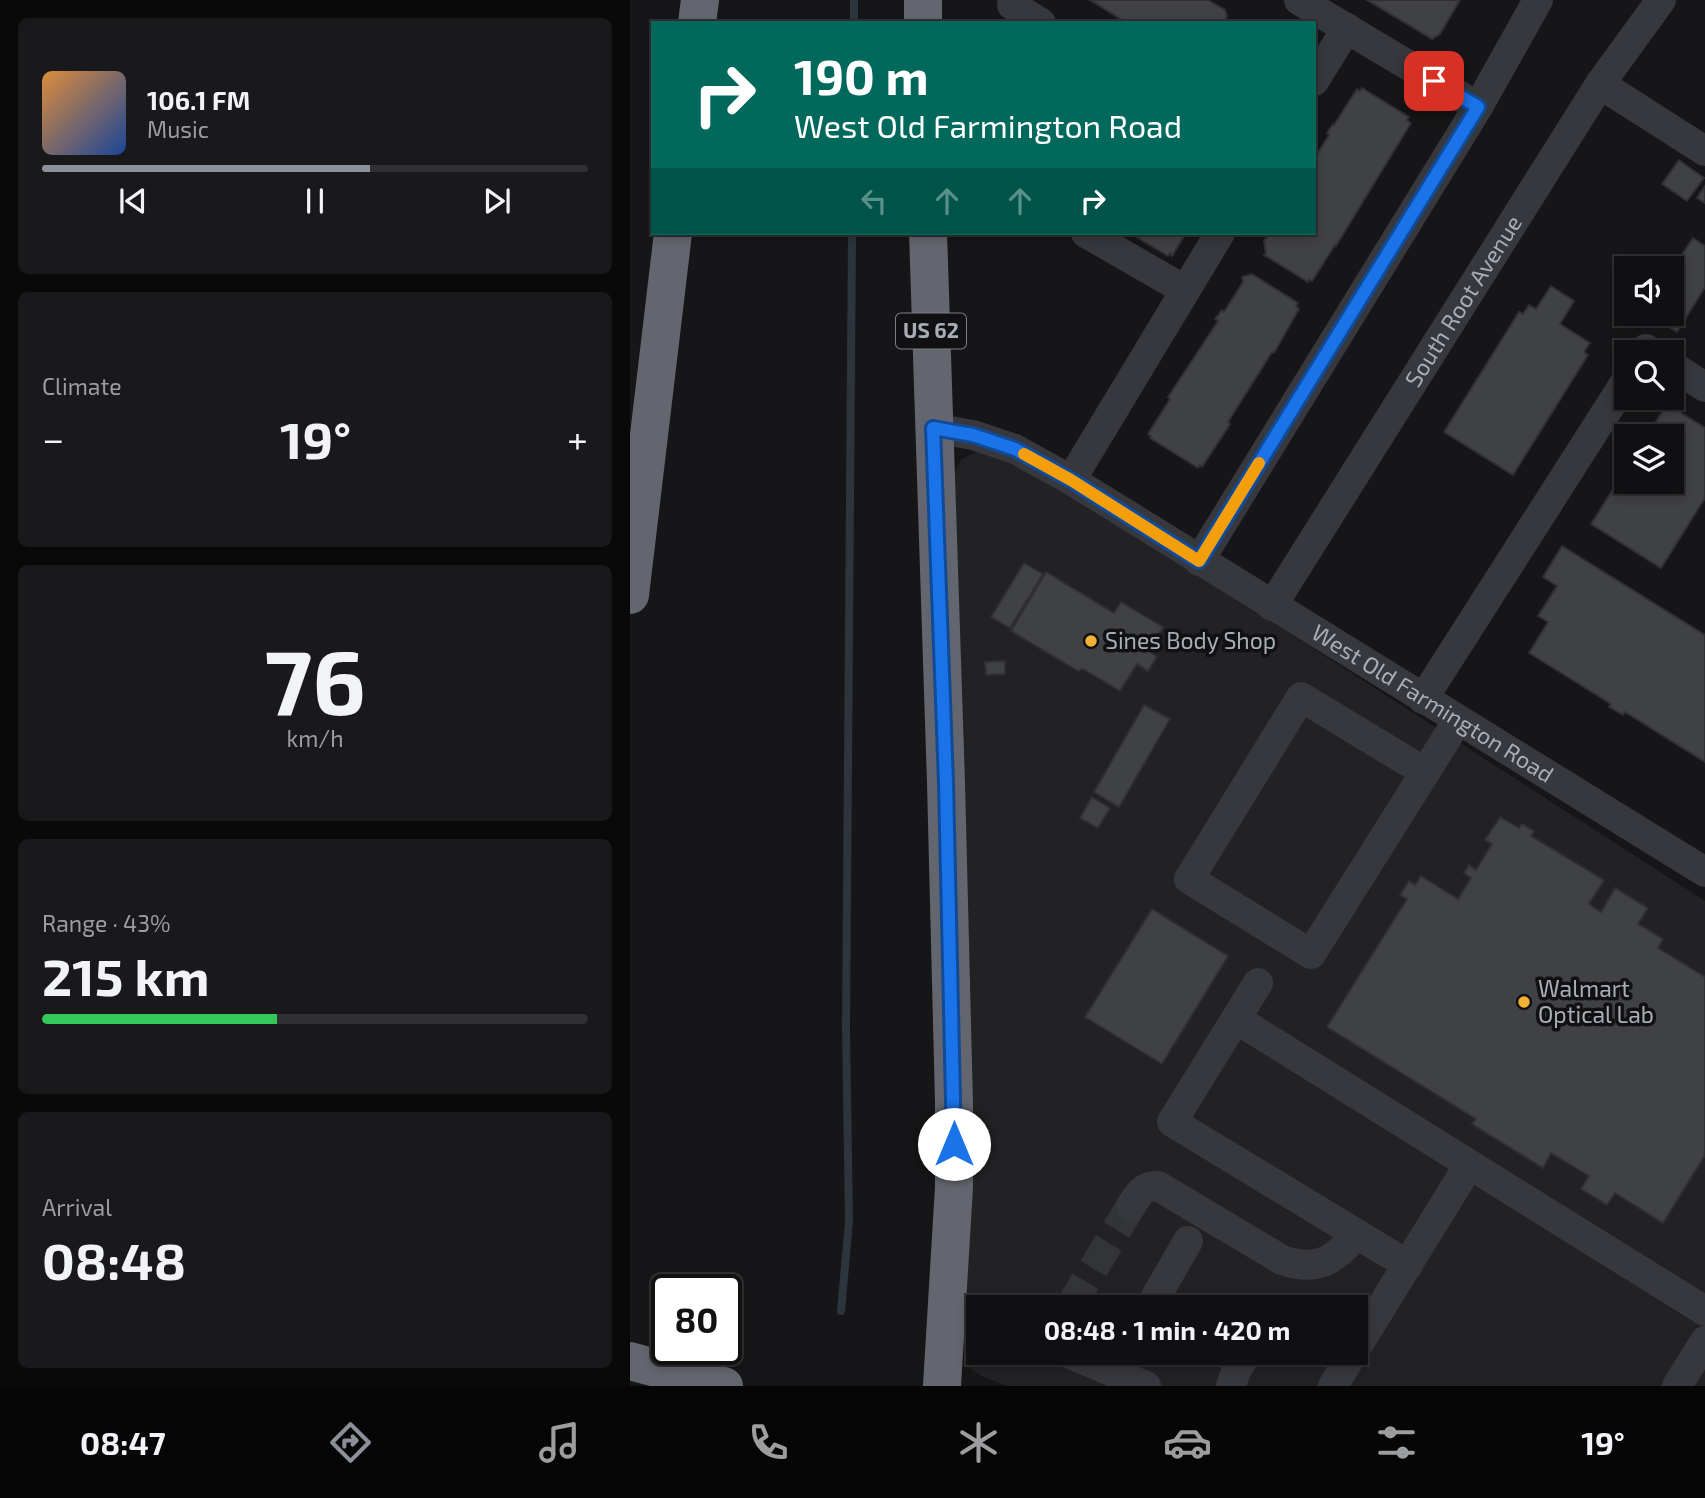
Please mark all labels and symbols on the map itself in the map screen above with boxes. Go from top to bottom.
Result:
pin [1404,51,1464,111]
street label: South Root Avenue [1398,210,1527,392]
road number: US 62 [896,314,966,348]
street label: West Old Farmington Road [1307,617,1559,788]
place label: Sines Body Shop [1105,626,1276,654]
marker: Sines Body Shop [1083,633,1099,649]
place label: Walmart Optical Lab [1538,974,1654,1028]
marker: Walmart Optical Lab [1516,994,1532,1010]
position arrow [917,1107,991,1181]
speed limit sign: 80 [651,1274,742,1365]

